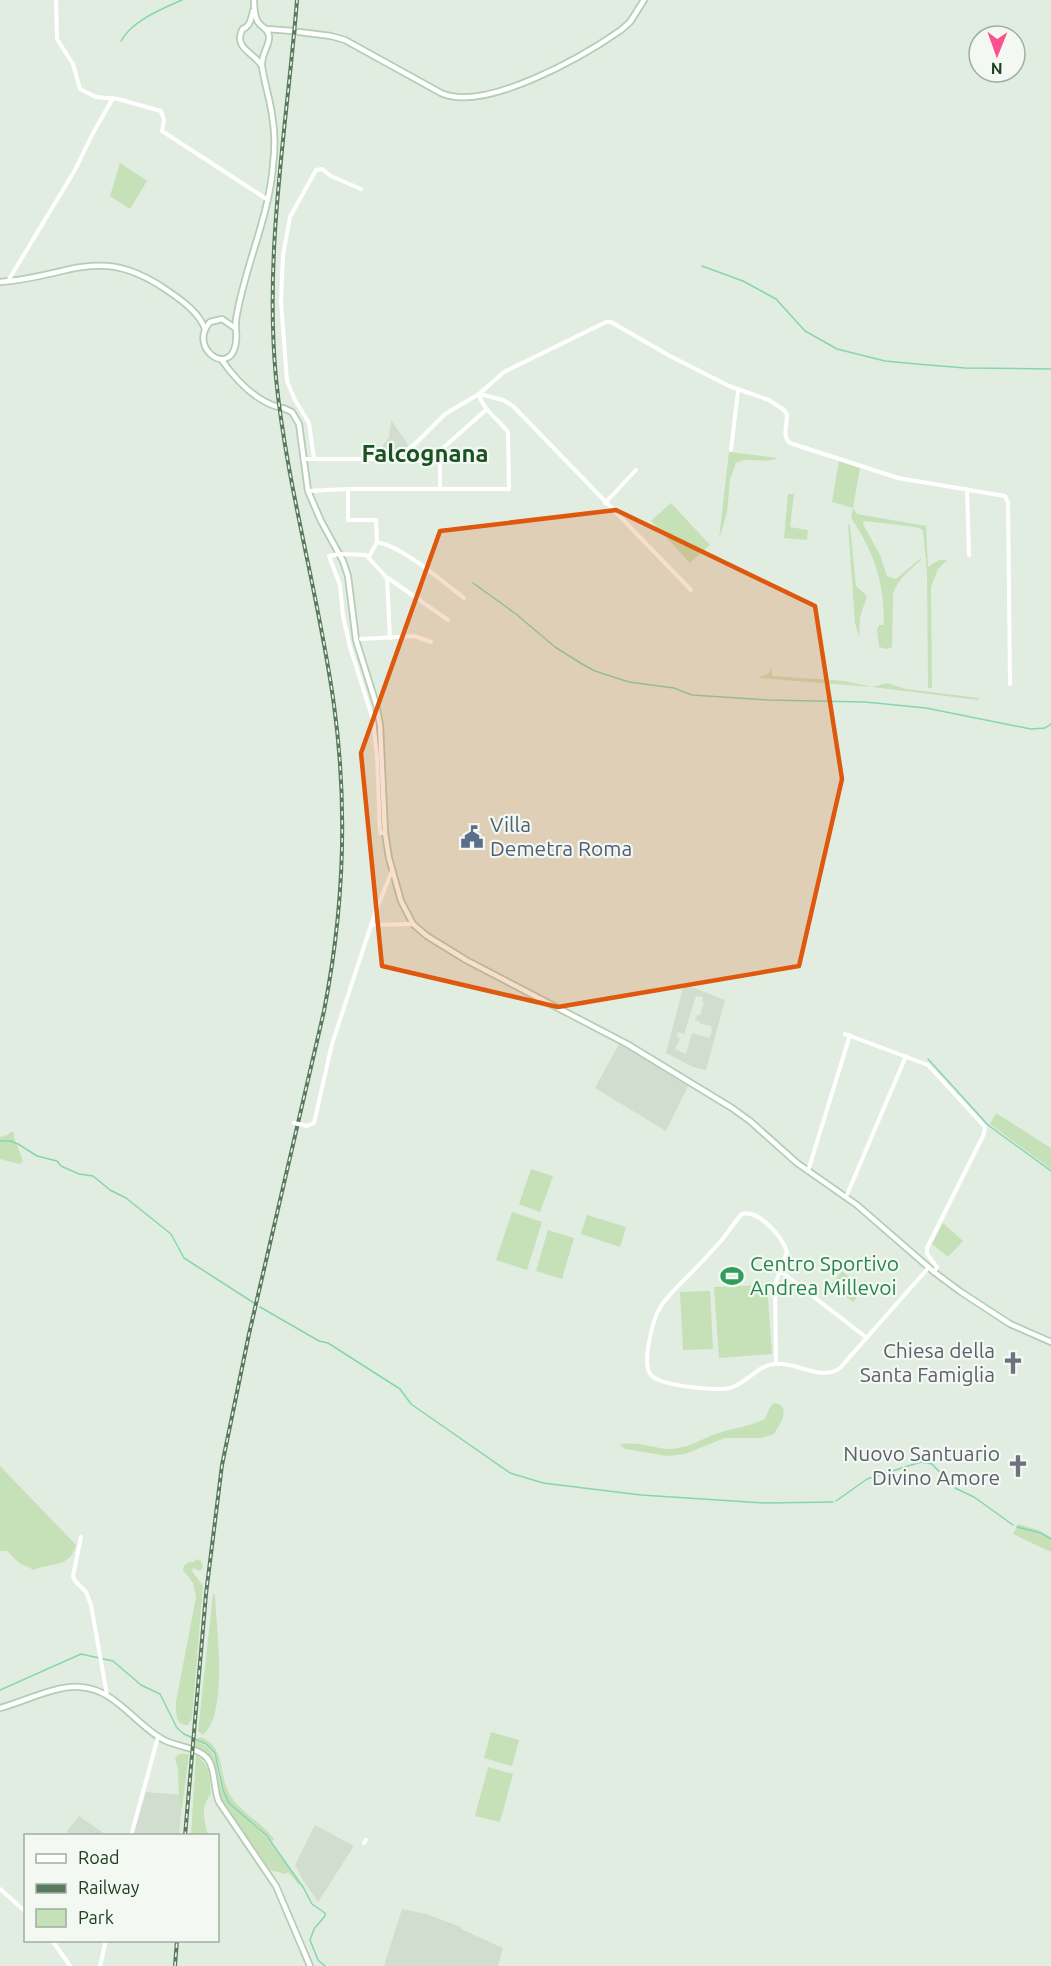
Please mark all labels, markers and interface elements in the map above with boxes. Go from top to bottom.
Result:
north arrow [967,24,1027,84]
text: N [991,60,1003,78]
district label: Falcognana [361,440,489,467]
place label: Villa Demetra Roma [490,812,632,860]
public building icon: Villa Demetra Roma [459,824,485,850]
place label: Centro Sportivo Andrea Millevoi [750,1251,899,1299]
sports icon: Centro Sportivo Andrea Millevoi [719,1263,745,1289]
place label: Chiesa della Santa Famiglia [860,1338,995,1386]
church icon: Chiesa della Santa Famiglia [1000,1350,1026,1376]
place label: Nuovo Santuario Divino Amore [843,1441,1000,1489]
church icon: Nuovo Santuario Divino Amore [1005,1453,1031,1479]
legend [24,1834,219,1942]
text: Road [78,1847,120,1867]
text: Railway [78,1877,140,1897]
text: Park [78,1907,114,1927]

